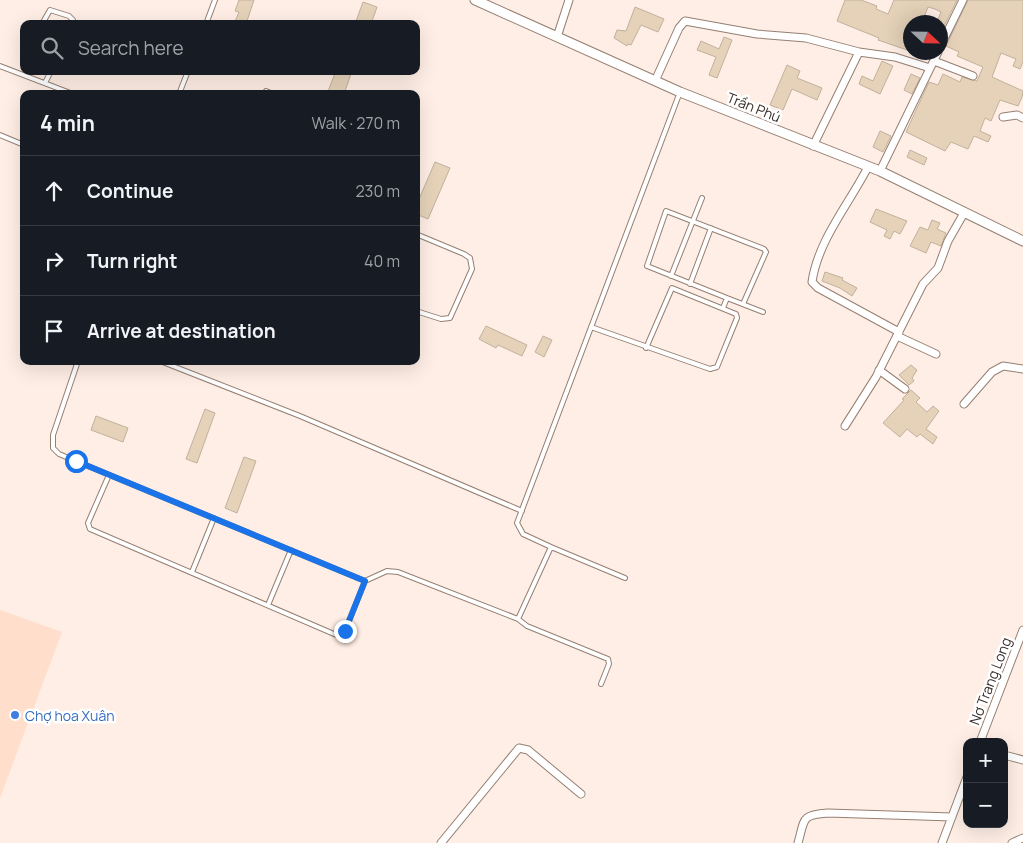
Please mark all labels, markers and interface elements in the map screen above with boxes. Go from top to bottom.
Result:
north arrow [903,15,948,60]
search box [20,20,420,75]
icon: search [38,34,66,62]
text: Search here [78,35,184,61]
street label: Trần Phú [724,88,784,126]
text: 4 min [40,109,95,137]
text: Walk · 270 m [311,112,400,134]
icon: ahead [40,177,68,205]
text: Continue [87,178,173,204]
text: 230 m [356,180,400,202]
icon: right [40,247,68,275]
text: Turn right [87,248,177,274]
text: 40 m [364,250,400,272]
icon: arrive [40,317,68,345]
text: Arrive at destination [87,318,276,344]
route start [65,450,88,473]
route end [334,620,357,643]
street label: Nơ Trang Long [965,635,1015,727]
place label: Chợ hoa Xuân [25,706,114,725]
marker: Chợ hoa Xuân [9,709,21,721]
map controls [963,738,1008,828]
button: + [963,738,1008,783]
button: − [963,783,1008,828]

